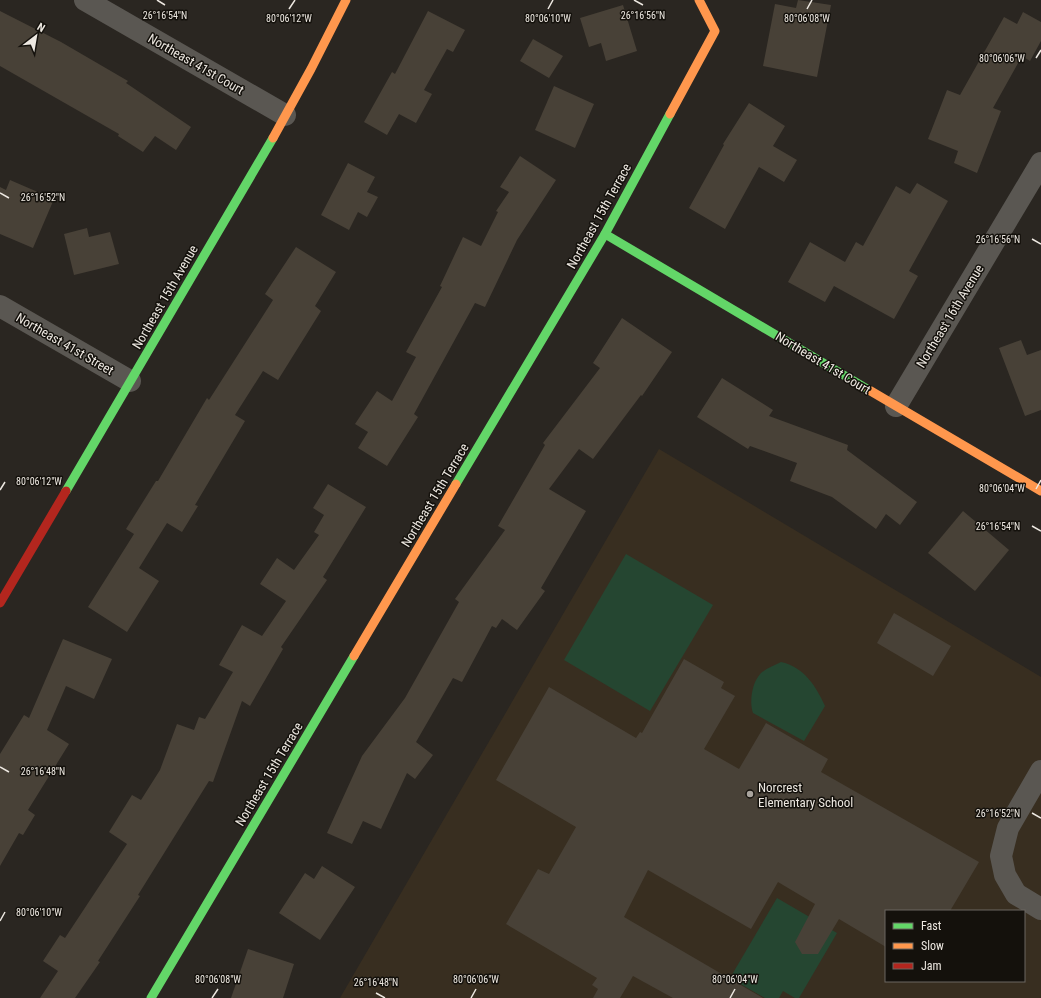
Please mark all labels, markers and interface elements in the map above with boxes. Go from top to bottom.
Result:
text: 26°16'54"N [143,10,187,21]
text: 26°16'56"N [621,10,665,21]
text: 80°06'12"W [266,13,312,24]
text: 80°06'10"W [525,13,571,24]
text: 80°06'08"W [784,13,830,24]
north arrow [16,16,56,56]
text: N [35,21,47,35]
street label: Northeast 41st Court [145,31,247,98]
text: 80°06'06"W [979,53,1025,64]
street label: Northeast 15th Terrace [564,161,634,271]
text: 26°16'52"N [21,192,65,203]
text: 26°16'56"N [976,234,1020,245]
street label: Northeast 15th Avenue [129,242,201,352]
street label: Northeast 16th Avenue [913,262,987,370]
street label: Northeast 41st Street [14,310,117,378]
street label: Northeast 41st Court [773,329,873,397]
street label: Northeast 15th Terrace [398,441,472,549]
text: 80°06'12"W [16,476,62,487]
text: 80°06'04"W [979,483,1025,494]
text: 26°16'54"N [976,521,1020,532]
street label: Northeast 15th Terrace [232,720,306,828]
text: 26°16'48"N [21,766,65,777]
place label: Norcrest Elementary School [758,780,853,810]
marker: Norcrest Elementary School [745,789,755,799]
text: 26°16'52"N [976,808,1020,819]
text: 80°06'10"W [16,907,62,918]
legend [885,910,1025,982]
text: Fast [921,919,942,933]
text: Slow [921,939,944,953]
text: Jam [921,959,942,973]
text: 80°06'08"W [195,974,241,985]
text: 80°06'06"W [453,974,499,985]
text: 80°06'04"W [712,974,758,985]
text: 26°16'48"N [354,977,398,988]

